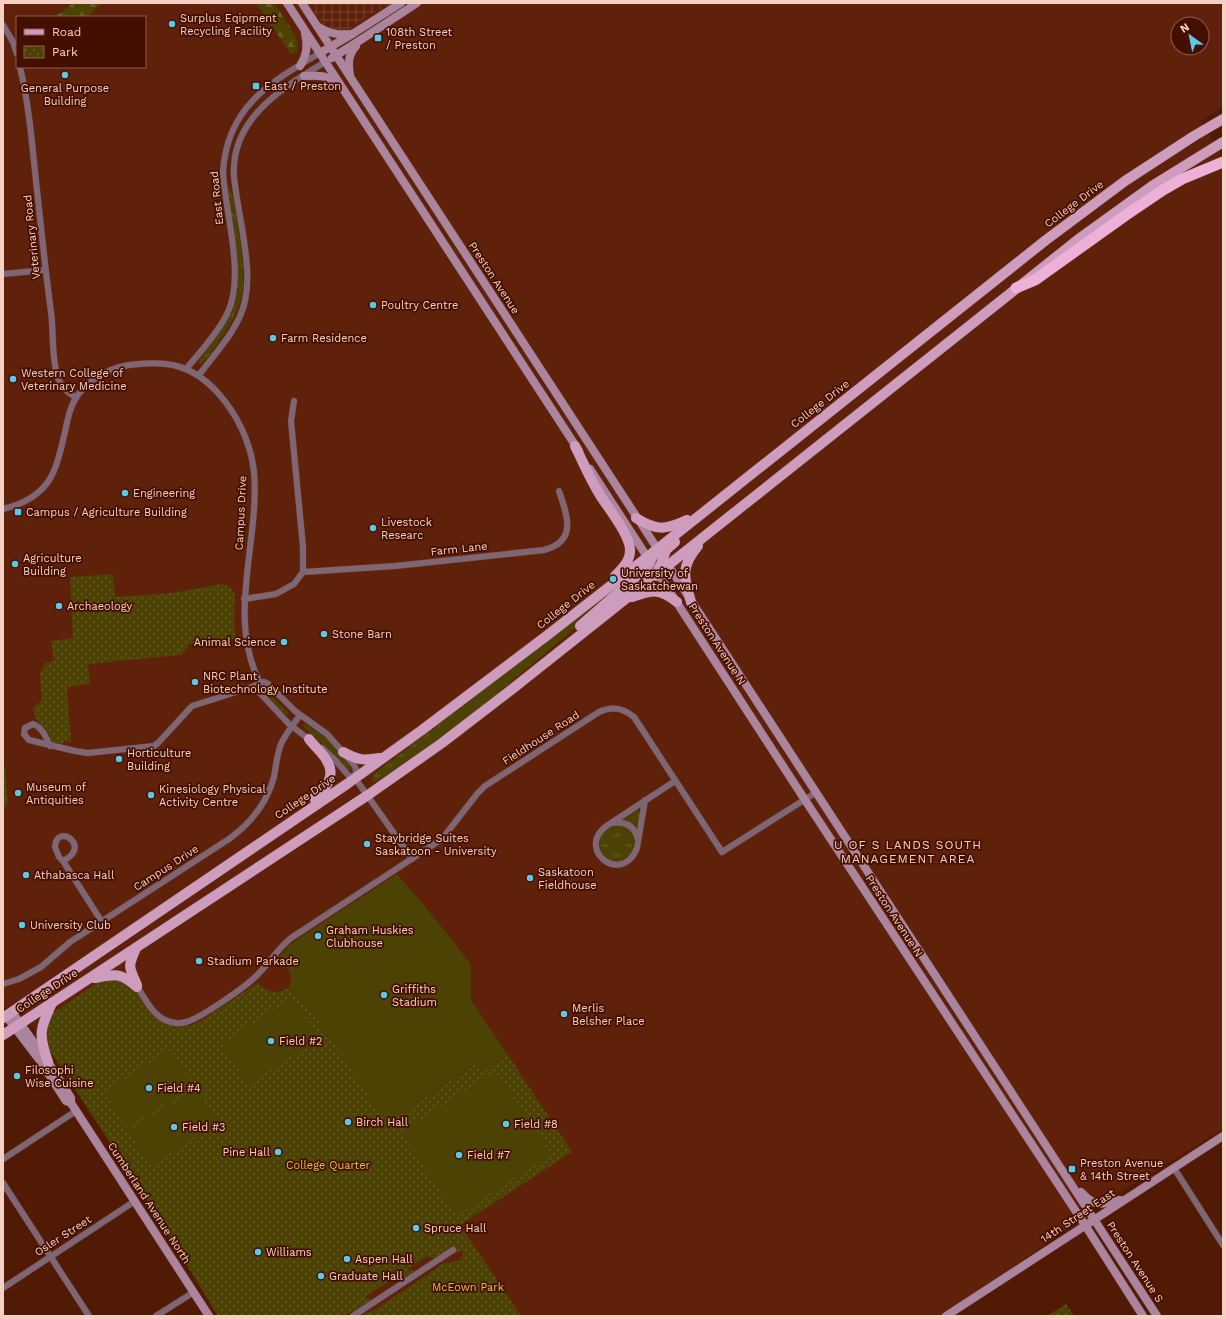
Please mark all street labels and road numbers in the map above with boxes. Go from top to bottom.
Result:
street label: East Road [208,170,226,226]
street label: College Drive [1042,178,1106,230]
street label: Veterinary Road [21,194,43,280]
street label: Preston Avenue [466,239,522,317]
street label: College Drive [788,377,852,431]
street label: Campus Drive [233,475,249,551]
street label: Farm Lane [430,540,488,558]
street label: College Drive [534,578,598,632]
street label: Preston Avenue N [686,601,748,687]
street label: Fieldhouse Road [500,708,582,768]
street label: College Drive [272,772,338,822]
street label: Campus Drive [131,842,201,894]
street label: Preston Avenue N [863,873,925,959]
street label: College Drive [14,966,80,1016]
street label: Cumberland Avenue North [105,1140,193,1266]
street label: 14th Street East [1038,1186,1118,1246]
street label: Osler Street [32,1213,94,1259]
street label: Preston Avenue S [1104,1219,1166,1305]

